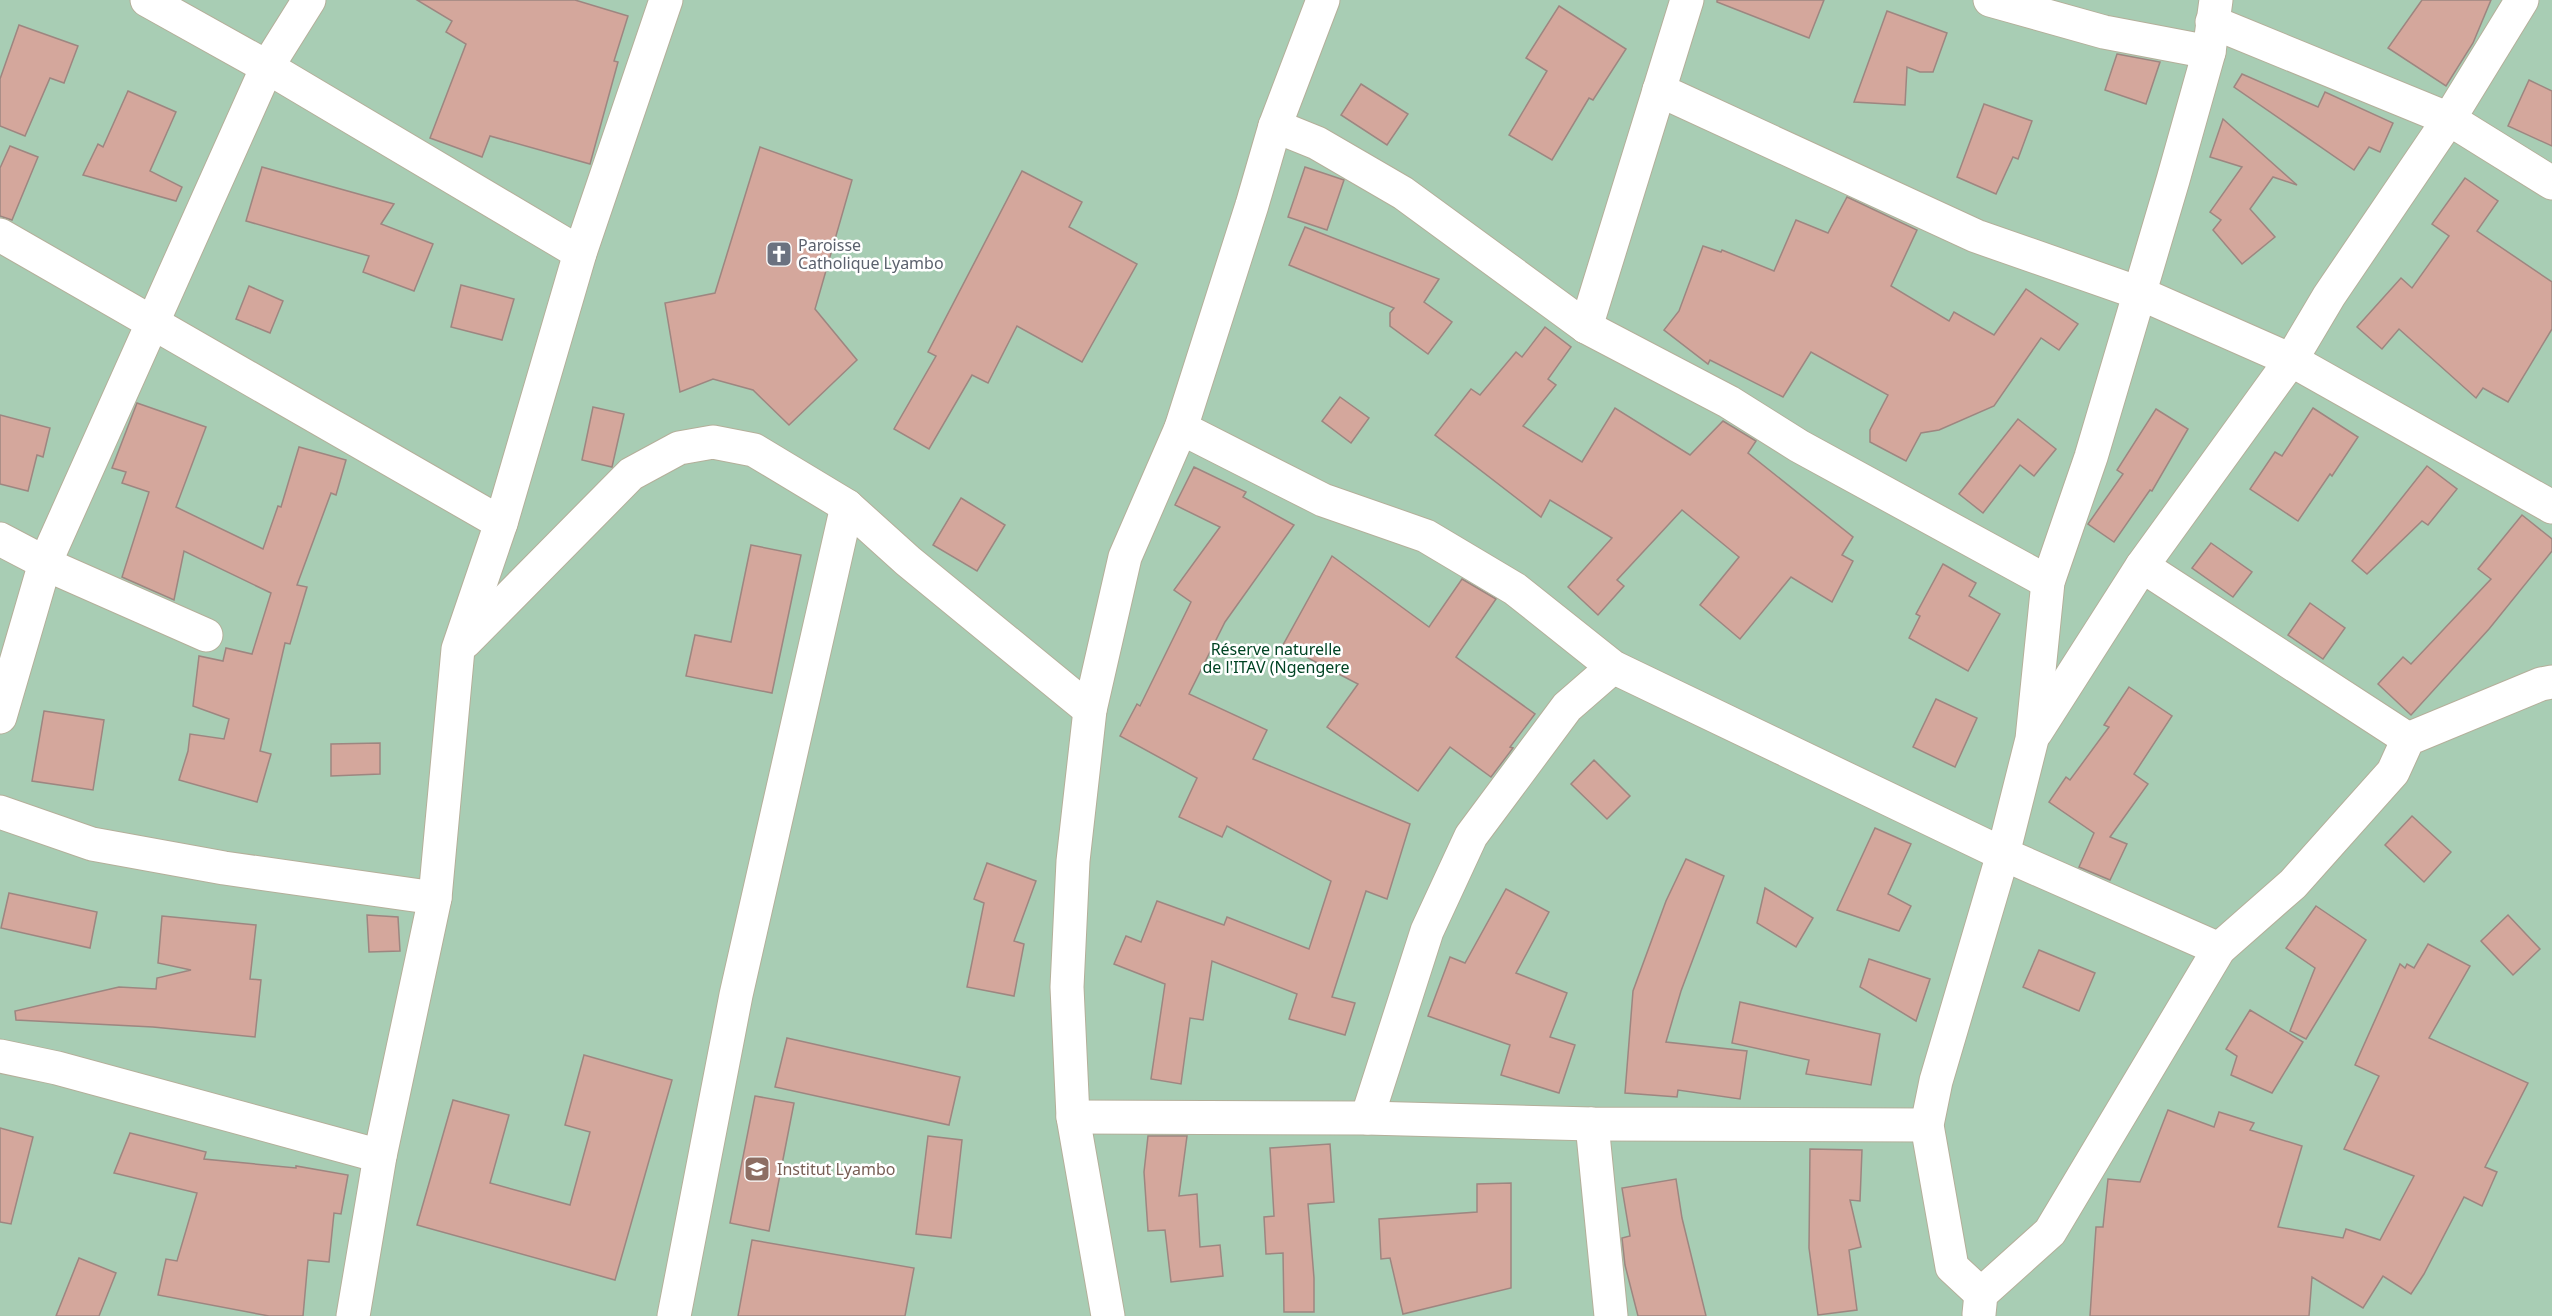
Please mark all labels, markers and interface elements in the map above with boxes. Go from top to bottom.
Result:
place label: Paroisse Catholique Lyambo [798,234,944,274]
church icon: Paroisse Catholique Lyambo [764,239,794,269]
park label: Réserve naturelle de l'ITAV (Ngengere [1202,638,1350,678]
school or university icon: Institut Lyambo [742,1154,772,1184]
place label: Institut Lyambo [777,1158,895,1180]

